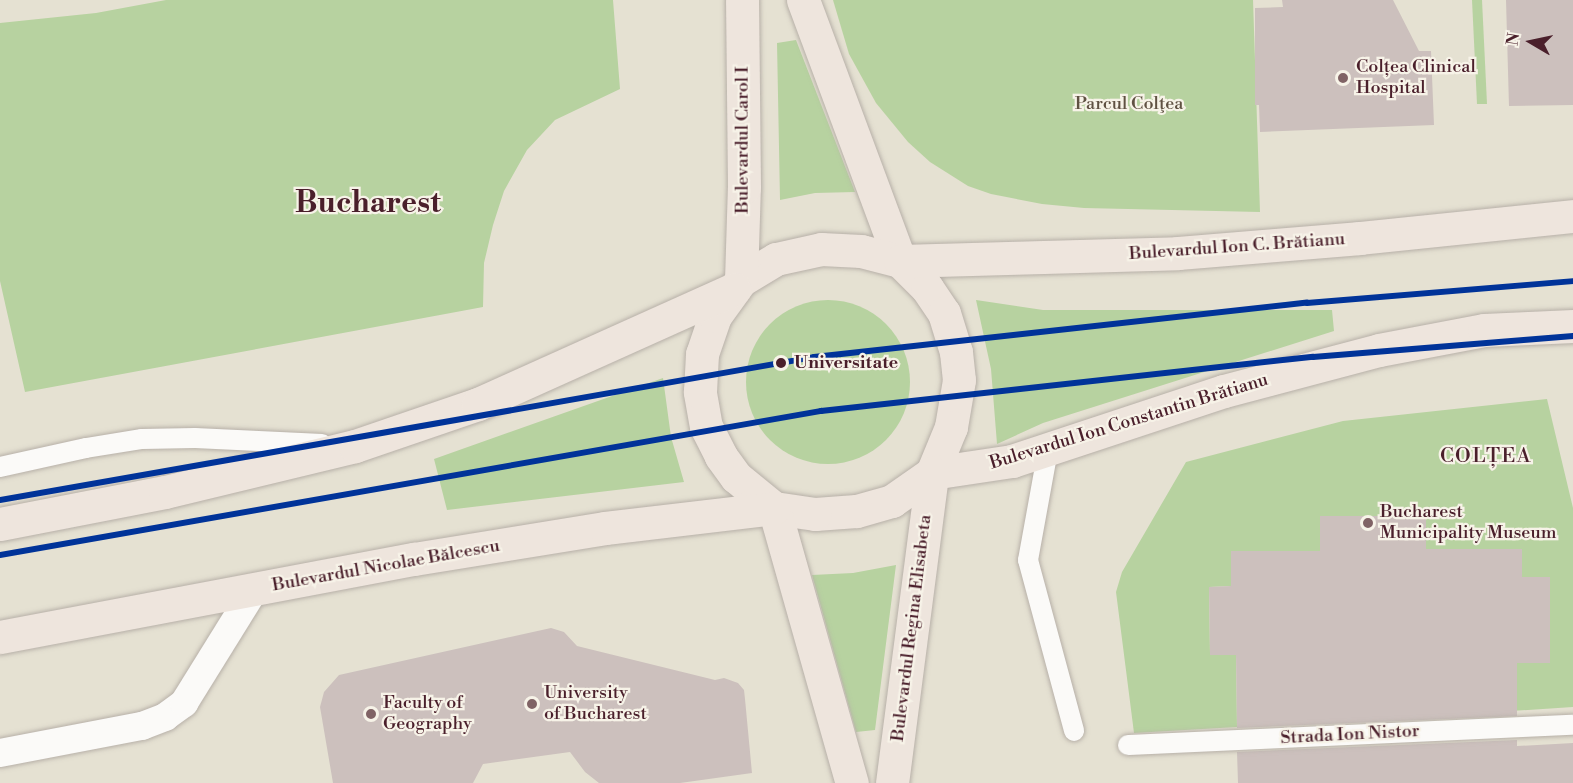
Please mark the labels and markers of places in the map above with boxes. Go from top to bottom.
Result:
place label: Colțea Clinical Hospital [1356,57,1476,100]
marker: Colțea Clinical Hospital [1334,69,1352,87]
place label: Universitate [794,352,898,374]
marker: Universitate [772,354,790,372]
place label: Bucharest Municipality Museum [1380,502,1556,544]
marker: Bucharest Municipality Museum [1361,516,1375,530]
place label: University of Bucharest [544,683,647,726]
place label: Faculty of Geography [383,693,472,736]
marker: University of Bucharest [525,697,539,711]
marker: Faculty of Geography [364,707,378,721]

